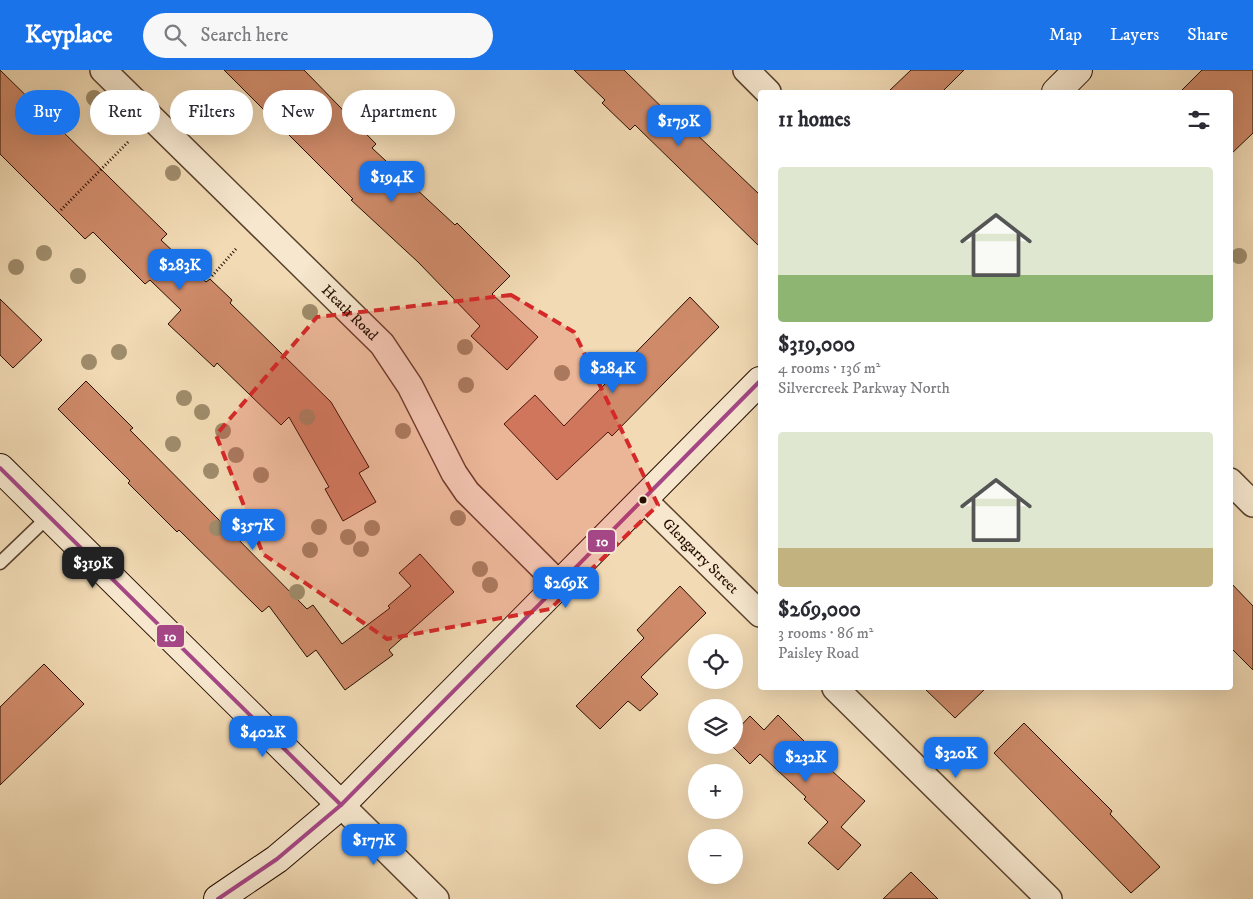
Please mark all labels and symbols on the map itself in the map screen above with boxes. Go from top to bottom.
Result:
pin: $179K [644,104,714,147]
pin: $194K [357,160,427,203]
pin: $283K [145,248,215,291]
street label: Heath Road [317,281,382,345]
pin: $284K [578,352,648,394]
unlabelled marker [638,495,648,505]
pin: $357K [218,508,288,551]
street label: Glengarry Street [658,514,743,598]
line badge: 10 [587,529,616,553]
text: 10 [596,533,609,551]
pin: $319K [58,546,128,589]
pin: $269K [531,566,601,609]
line badge: 10 [156,624,185,648]
text: 10 [164,628,177,646]
pin: $402K [228,716,298,758]
pin: $320K [921,736,991,779]
pin: $232K [771,740,841,783]
pin: $177K [339,824,409,866]

